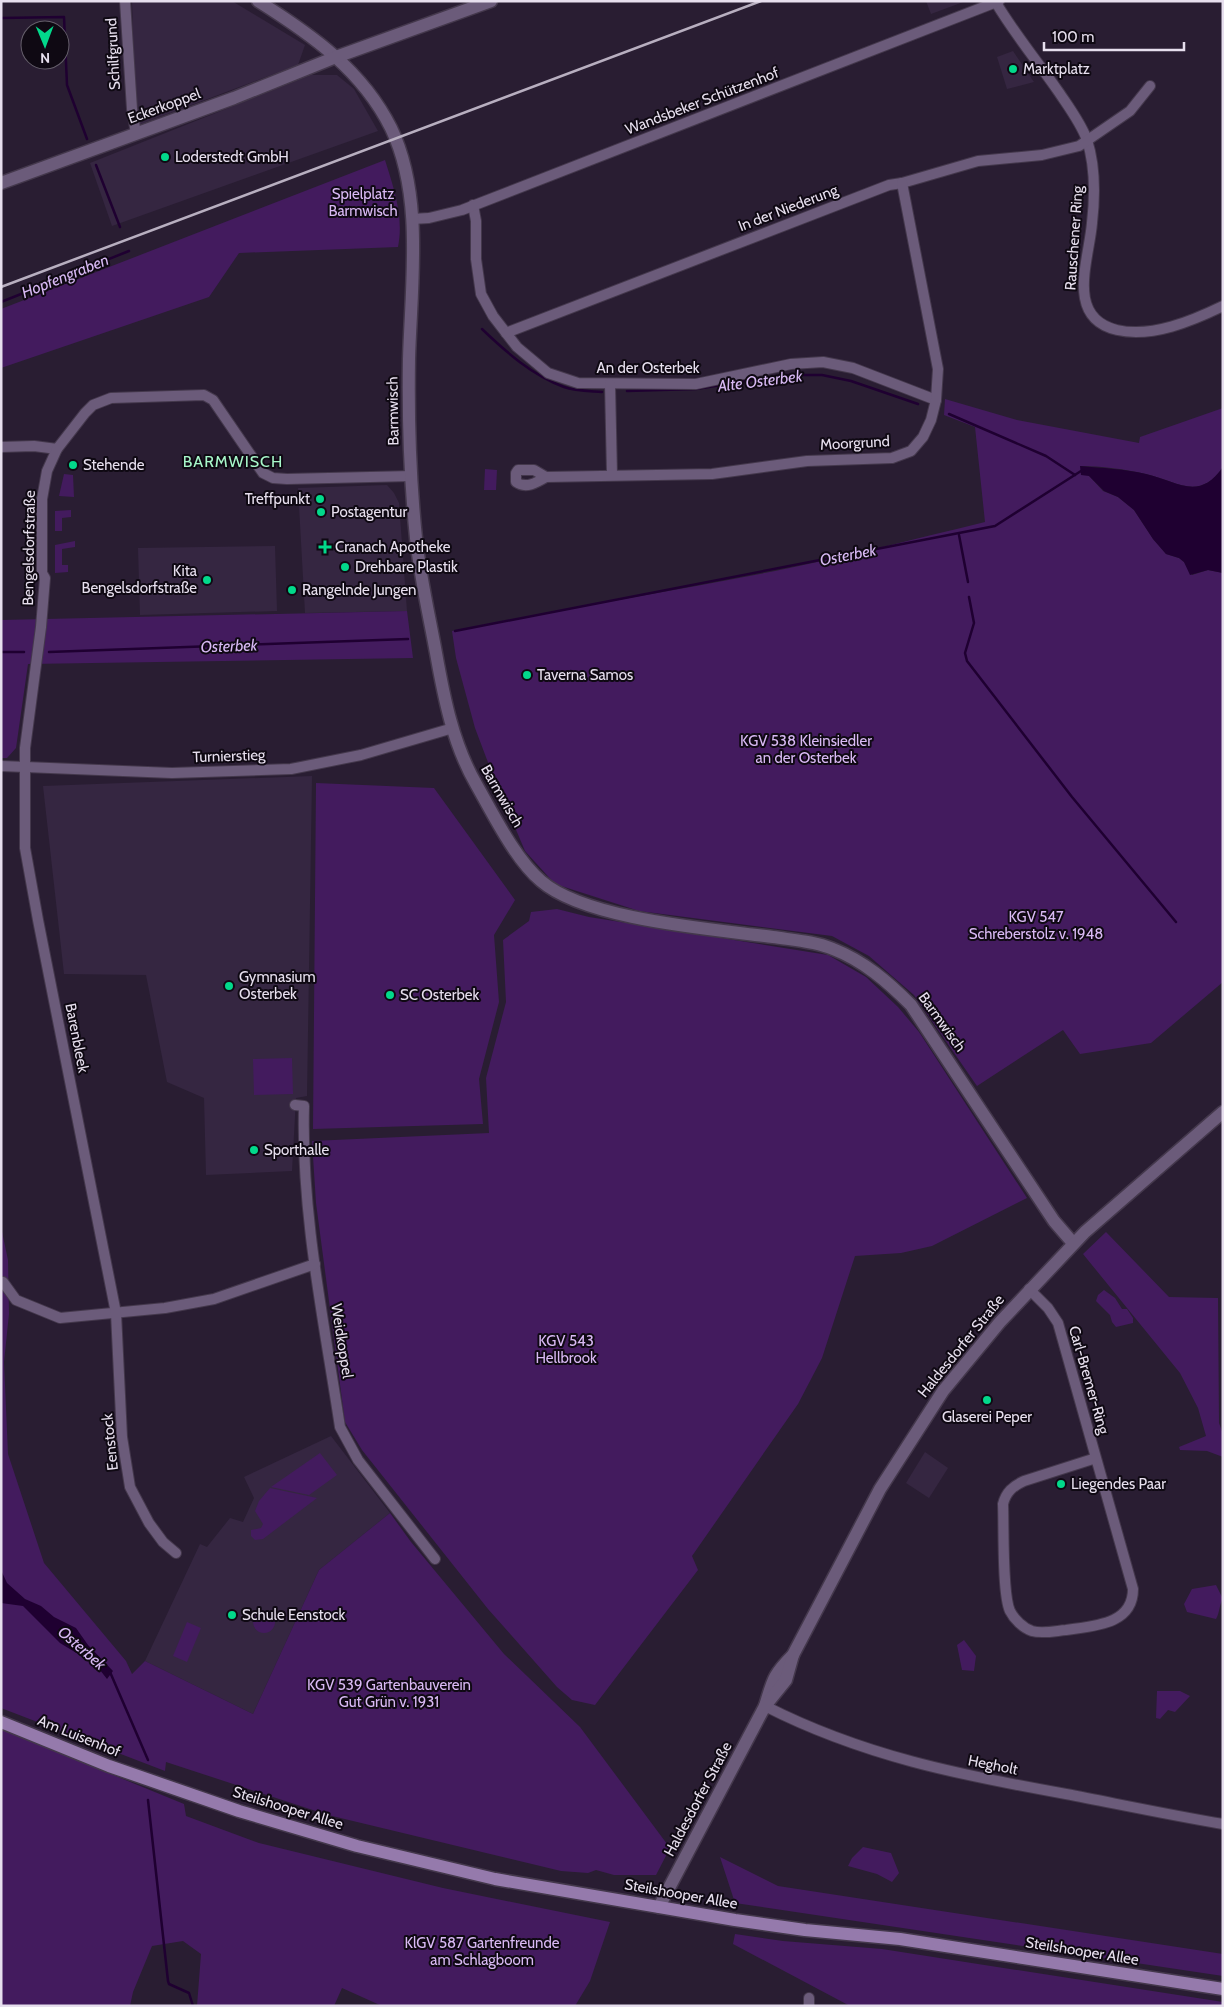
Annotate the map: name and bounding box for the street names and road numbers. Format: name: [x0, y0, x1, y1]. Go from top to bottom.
street label: Schilfgrund: [102, 18, 124, 90]
street label: Wandsbeker Schützenhof: [623, 63, 781, 139]
street label: Eckerkoppel: [125, 84, 203, 127]
street label: In der Niederung: [736, 181, 841, 235]
street label: Rauschener Ring: [1061, 184, 1087, 291]
street label: An der Osterbek: [597, 359, 700, 377]
street label: Barmwisch: [383, 376, 403, 446]
street label: Moorgrund: [820, 432, 890, 454]
street label: Bengelsdorfstraße: [19, 490, 39, 606]
street label: Turnierstieg: [192, 746, 266, 766]
street label: Barmwisch: [477, 762, 527, 830]
street label: Barmwisch: [914, 989, 970, 1055]
street label: Barenbleek: [61, 1002, 93, 1075]
street label: Haldesdorfer Straße: [914, 1291, 1008, 1401]
street label: Weidkoppel: [327, 1302, 357, 1380]
street label: Carl-Bremer-Ring: [1065, 1324, 1113, 1437]
street label: Eenstock: [98, 1412, 122, 1471]
street label: Am Luisenhof: [35, 1711, 123, 1761]
street label: Haldesdorfer Straße: [660, 1738, 736, 1859]
street label: Hegholt: [967, 1751, 1019, 1779]
street label: Steilshooper Allee: [231, 1783, 346, 1833]
street label: Steilshooper Allee: [623, 1875, 739, 1913]
street label: Steilshooper Allee: [1024, 1933, 1140, 1969]

